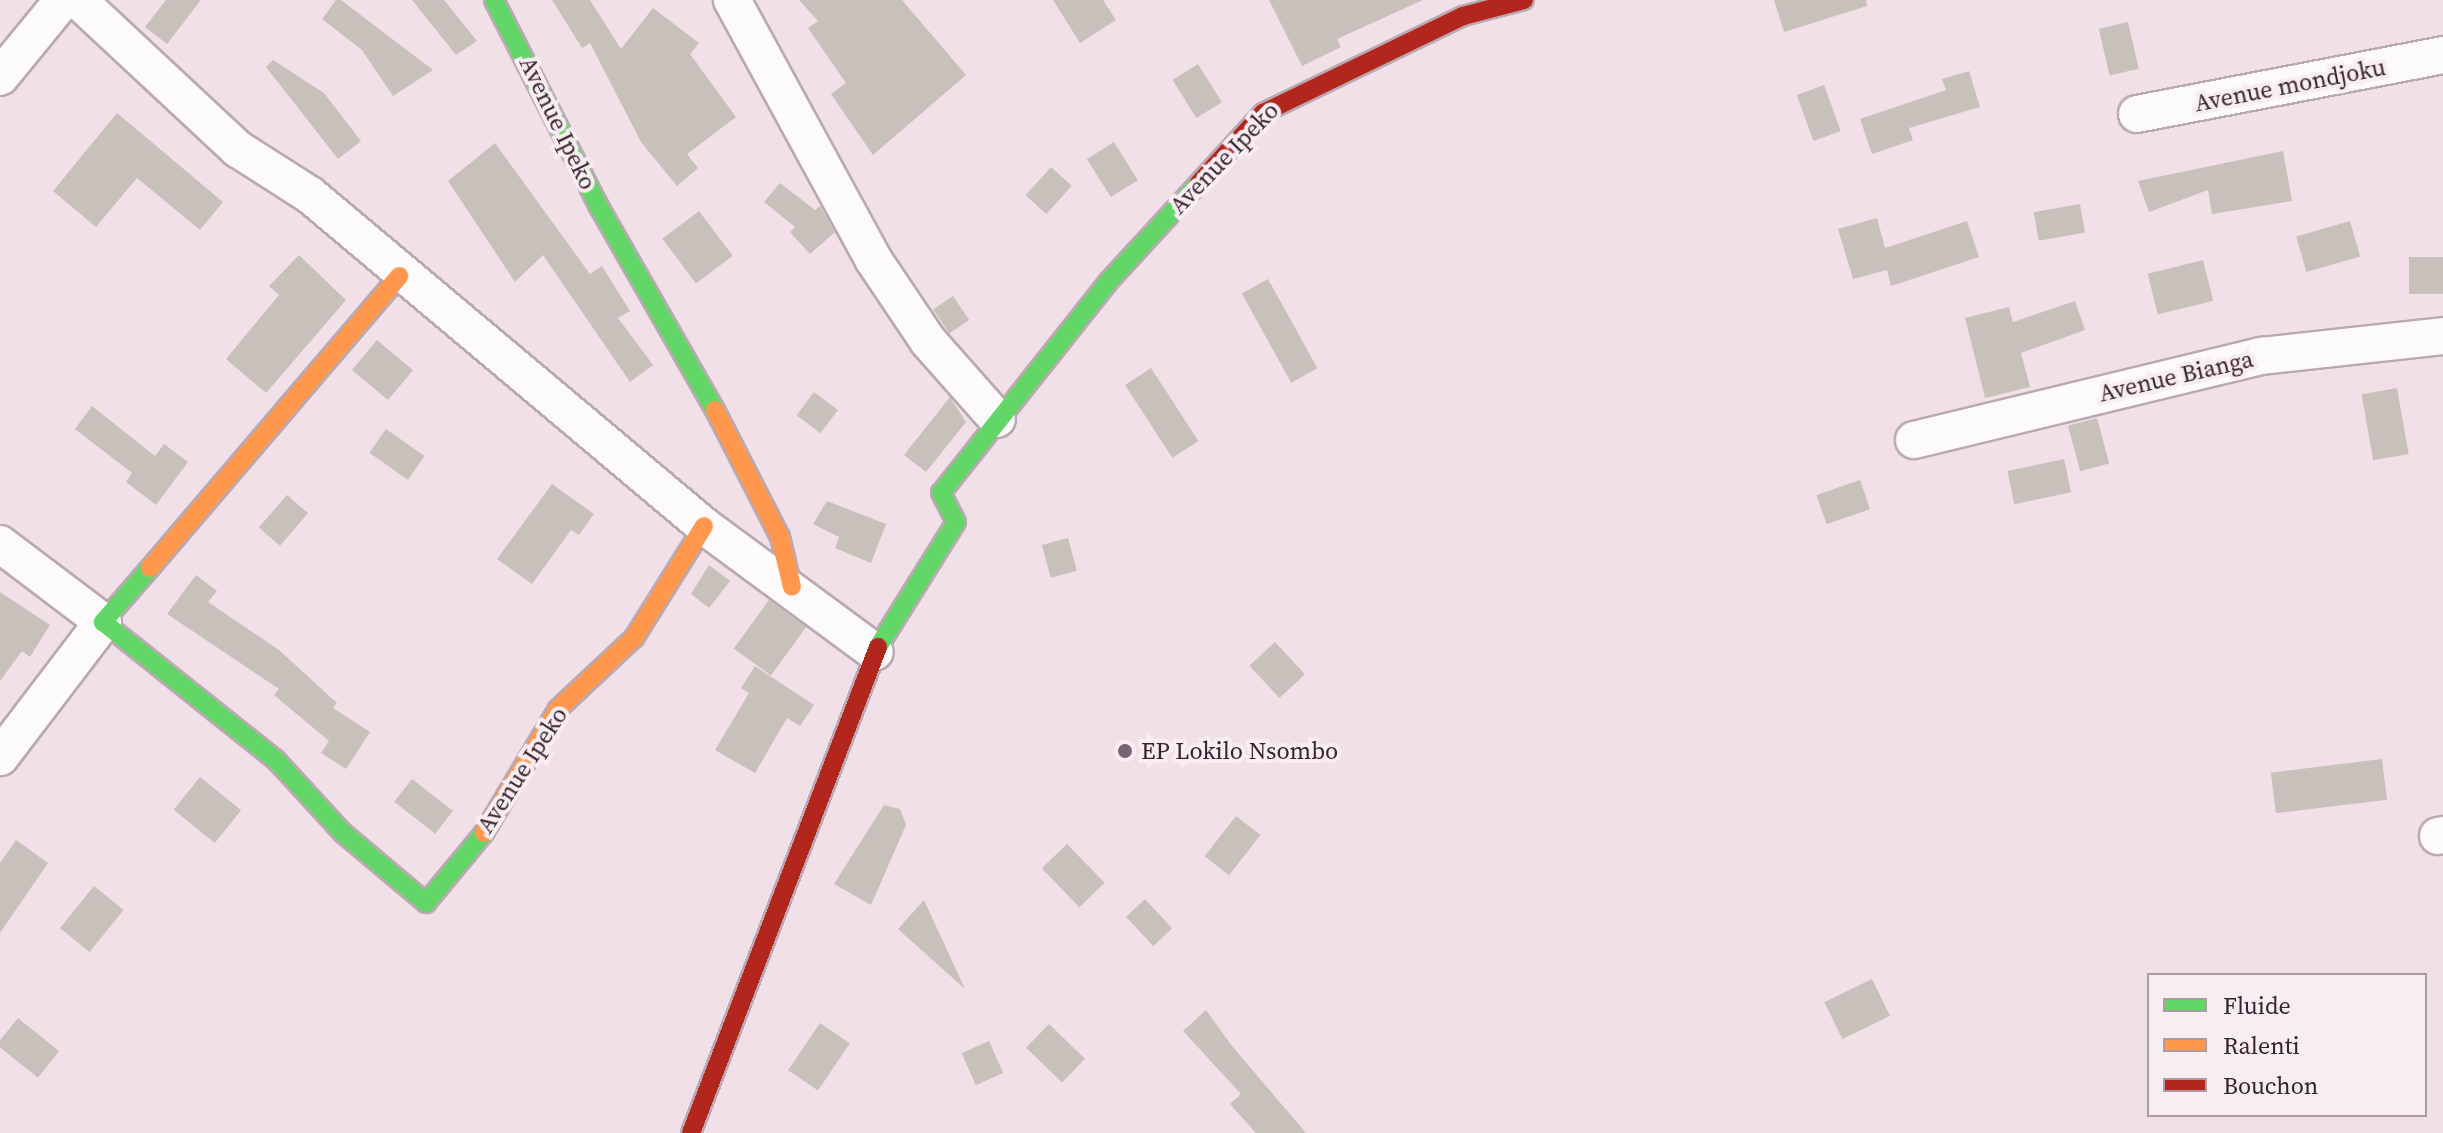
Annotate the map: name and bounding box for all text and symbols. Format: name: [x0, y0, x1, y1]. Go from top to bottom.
street label: Avenue Ipeko: [513, 52, 603, 194]
street label: Avenue mondjoku: [2192, 52, 2388, 118]
street label: Avenue Ipeko: [1163, 96, 1285, 220]
street label: Avenue Bianga: [2096, 344, 2256, 408]
street label: Avenue Ipeko: [471, 702, 573, 838]
place label: EP Lokilo Nsombo: [1141, 737, 1338, 765]
marker: EP Lokilo Nsombo: [1116, 742, 1134, 760]
legend: [2147, 973, 2427, 1117]
text: Fluide: [2223, 989, 2291, 1022]
text: Ralenti: [2223, 1029, 2300, 1062]
text: Bouchon: [2223, 1069, 2318, 1102]

